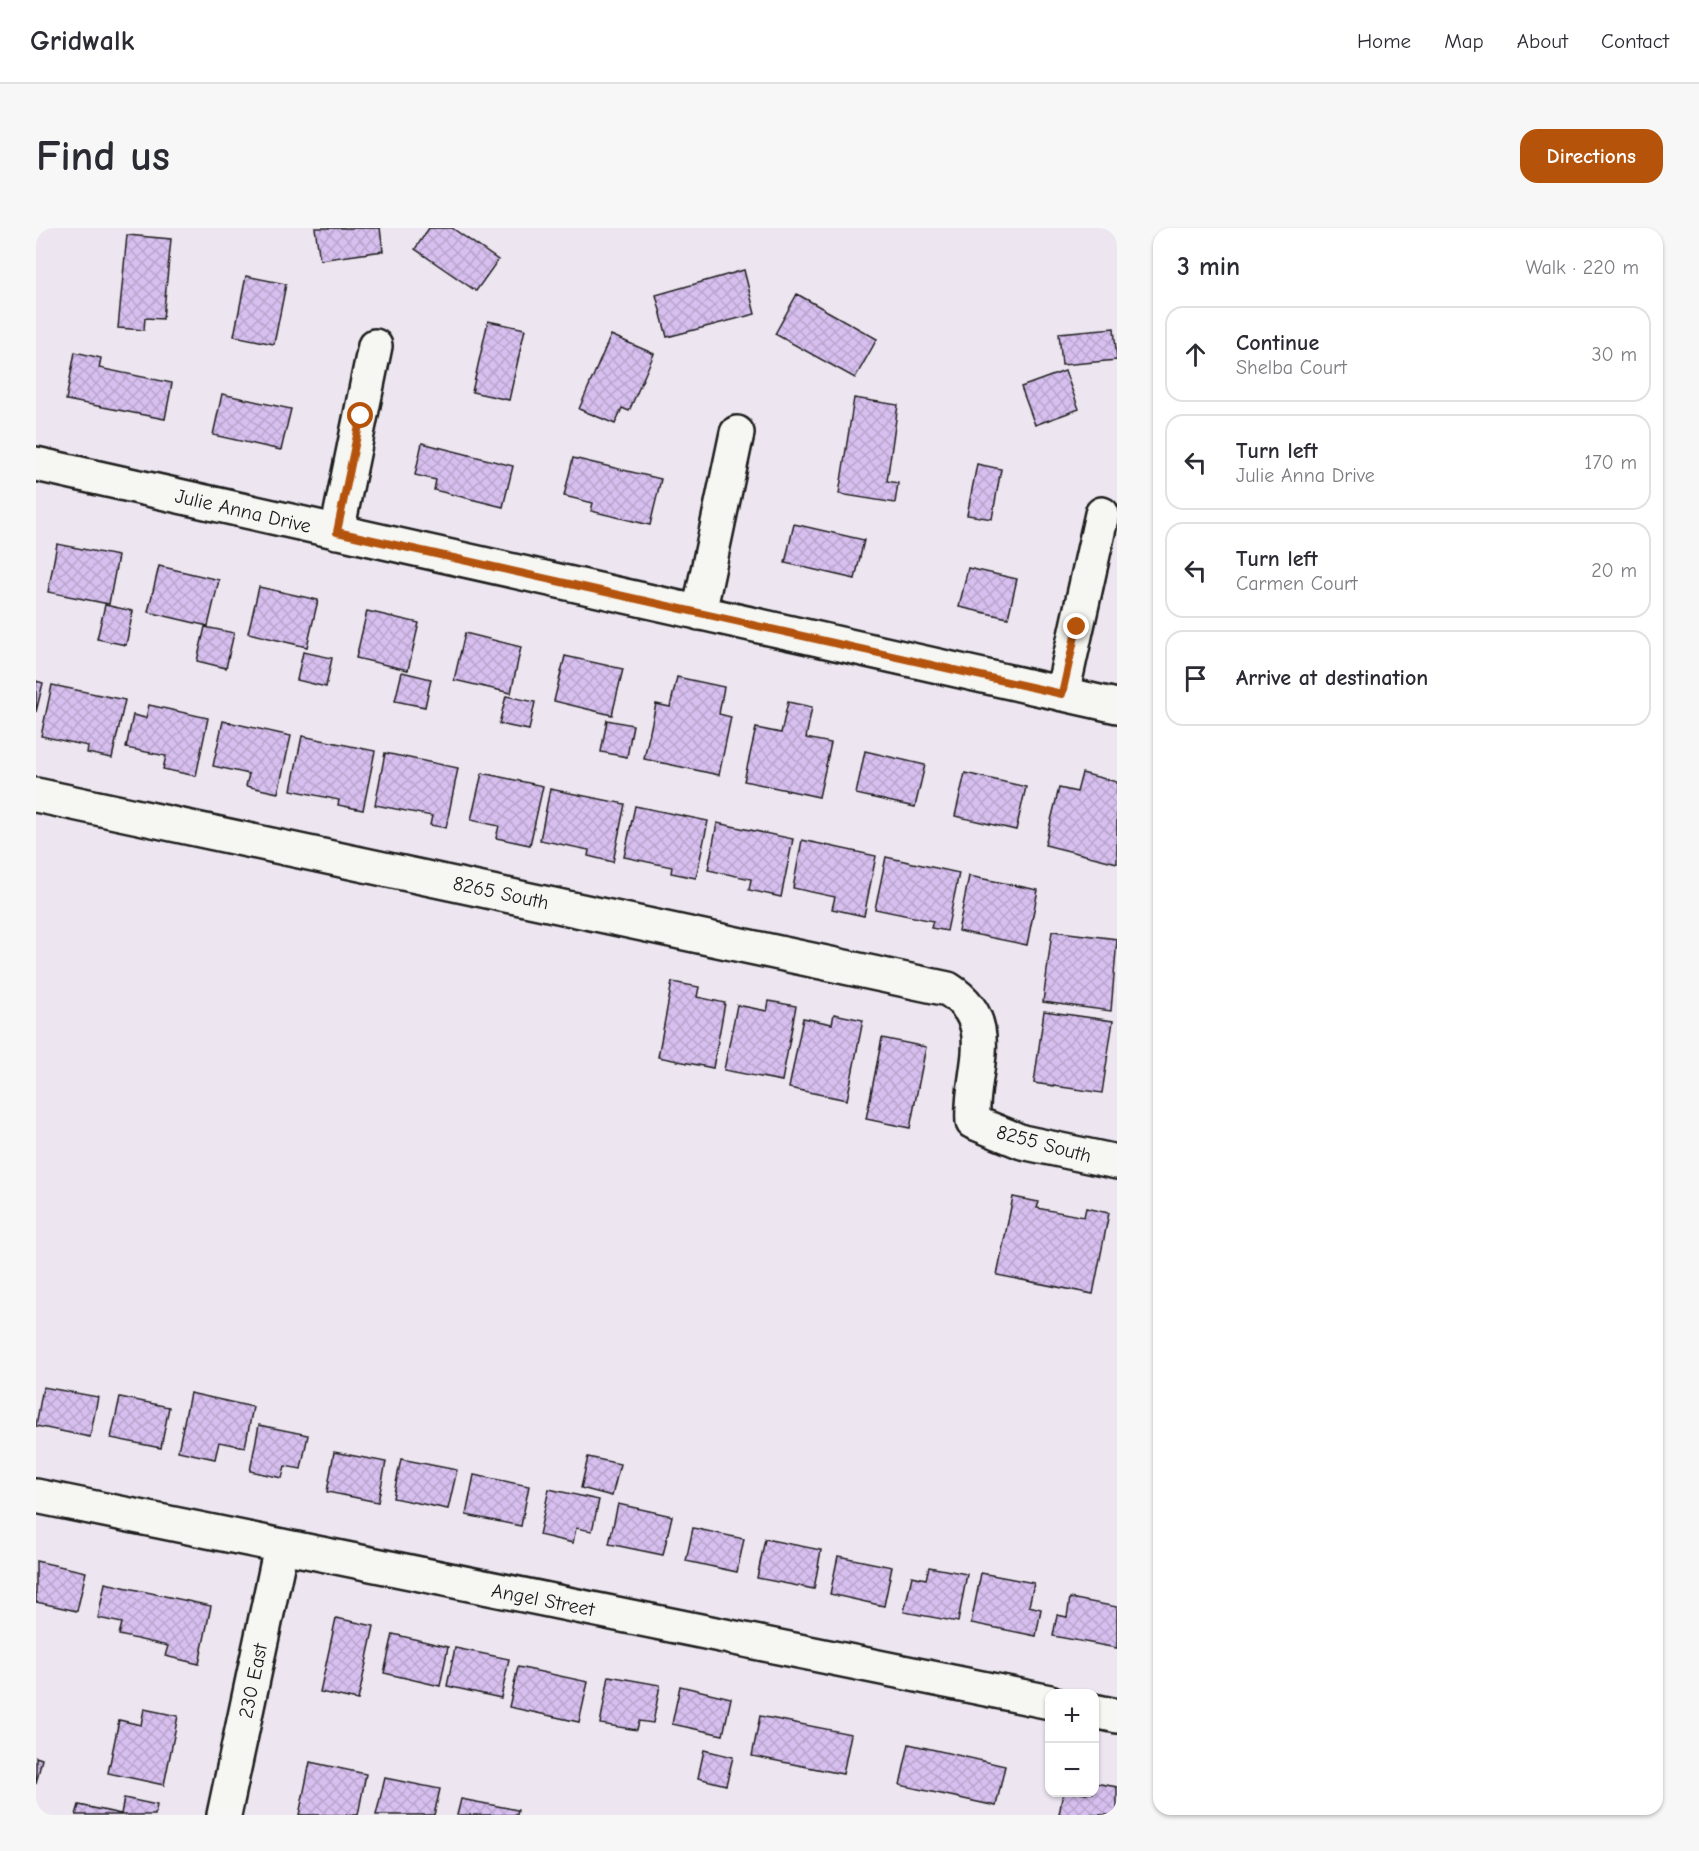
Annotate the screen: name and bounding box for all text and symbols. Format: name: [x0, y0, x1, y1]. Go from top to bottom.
text: Gridwalk: [30, 25, 134, 57]
text: Home: [1357, 29, 1411, 53]
text: Map: [1444, 29, 1484, 53]
text: About: [1517, 29, 1568, 53]
text: Contact: [1601, 29, 1669, 53]
button: Directions: [1520, 129, 1663, 183]
text: Find us: [36, 132, 170, 181]
text: 3 min: [1177, 252, 1240, 282]
text: Walk · 220 m: [1525, 256, 1639, 279]
text: Continue: [1236, 330, 1319, 356]
icon: ahead: [1179, 338, 1212, 371]
text: 30 m: [1591, 343, 1637, 366]
text: Shelba Court: [1236, 356, 1347, 379]
route start: [347, 402, 373, 428]
text: Turn left: [1236, 438, 1318, 464]
icon: left: [1179, 446, 1212, 479]
text: 170 m: [1584, 451, 1637, 474]
text: Julie Anna Drive: [1236, 464, 1375, 487]
street label: Julie Anna Drive: [173, 484, 313, 538]
text: Turn left: [1236, 546, 1318, 572]
icon: left: [1179, 554, 1212, 587]
text: 20 m: [1591, 559, 1637, 582]
text: Carmen Court: [1236, 572, 1358, 595]
route end: [1063, 613, 1089, 639]
icon: arrive: [1179, 662, 1212, 695]
text: Arrive at destination: [1236, 665, 1428, 691]
street label: 8265 South: [451, 872, 551, 914]
street label: 8255 South: [994, 1120, 1094, 1168]
street label: Angel Street: [490, 1579, 598, 1621]
street label: 230 East: [234, 1640, 272, 1720]
map controls: [1045, 1689, 1099, 1797]
button: +: [1045, 1689, 1099, 1743]
button: −: [1045, 1743, 1099, 1797]

